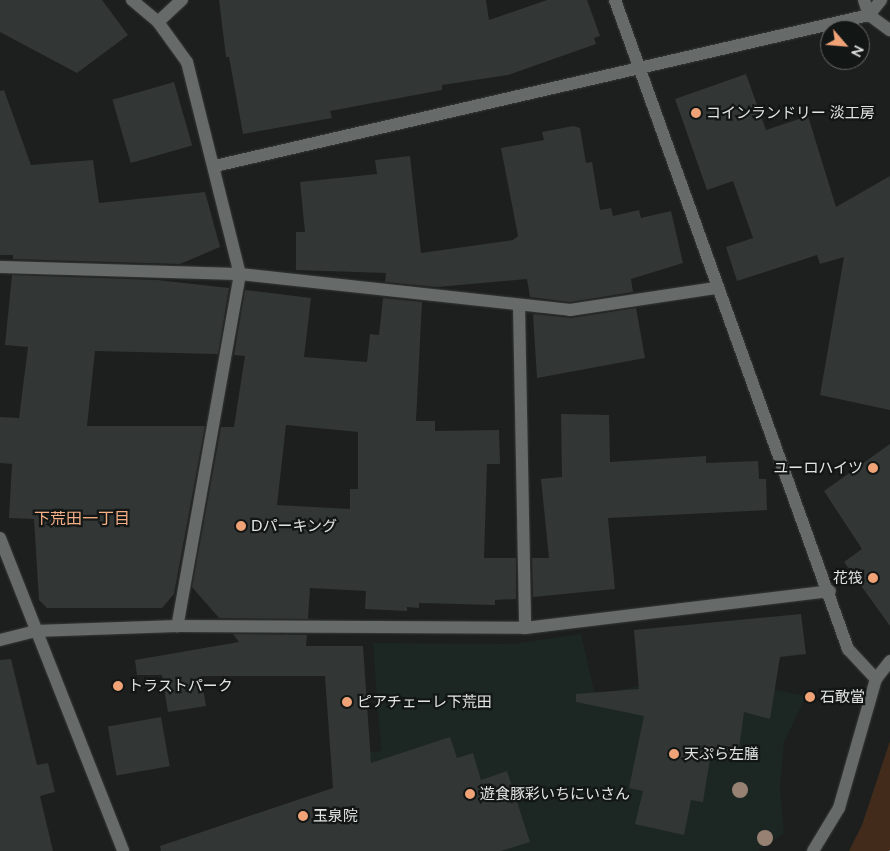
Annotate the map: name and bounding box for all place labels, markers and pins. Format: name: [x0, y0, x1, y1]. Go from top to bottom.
place label: コインランドリー 淡工房: [706, 104, 875, 122]
marker: コインランドリー 淡工房: [690, 107, 702, 119]
place label: ユーロハイツ: [773, 459, 863, 477]
marker: ユーロハイツ: [867, 462, 879, 474]
place label: Dパーキング: [251, 517, 337, 535]
marker: Dパーキング: [235, 520, 247, 532]
place label: 花筏: [833, 569, 863, 587]
marker: 花筏: [867, 572, 879, 584]
place label: トラストパーク: [128, 677, 233, 695]
marker: トラストパーク: [112, 680, 124, 692]
place label: 石敢當: [820, 688, 865, 706]
marker: 石敢當: [804, 691, 816, 703]
place label: ピアチェーレ下荒田: [357, 693, 492, 711]
marker: ピアチェーレ下荒田: [341, 696, 353, 708]
place label: 天ぷら左膳: [684, 745, 759, 763]
marker: 天ぷら左膳: [668, 748, 680, 760]
place label: 遊食豚彩いちにいさん: [480, 785, 630, 803]
marker: 遊食豚彩いちにいさん: [464, 788, 476, 800]
place label: 玉泉院: [313, 807, 358, 825]
marker: 玉泉院: [297, 810, 309, 822]

